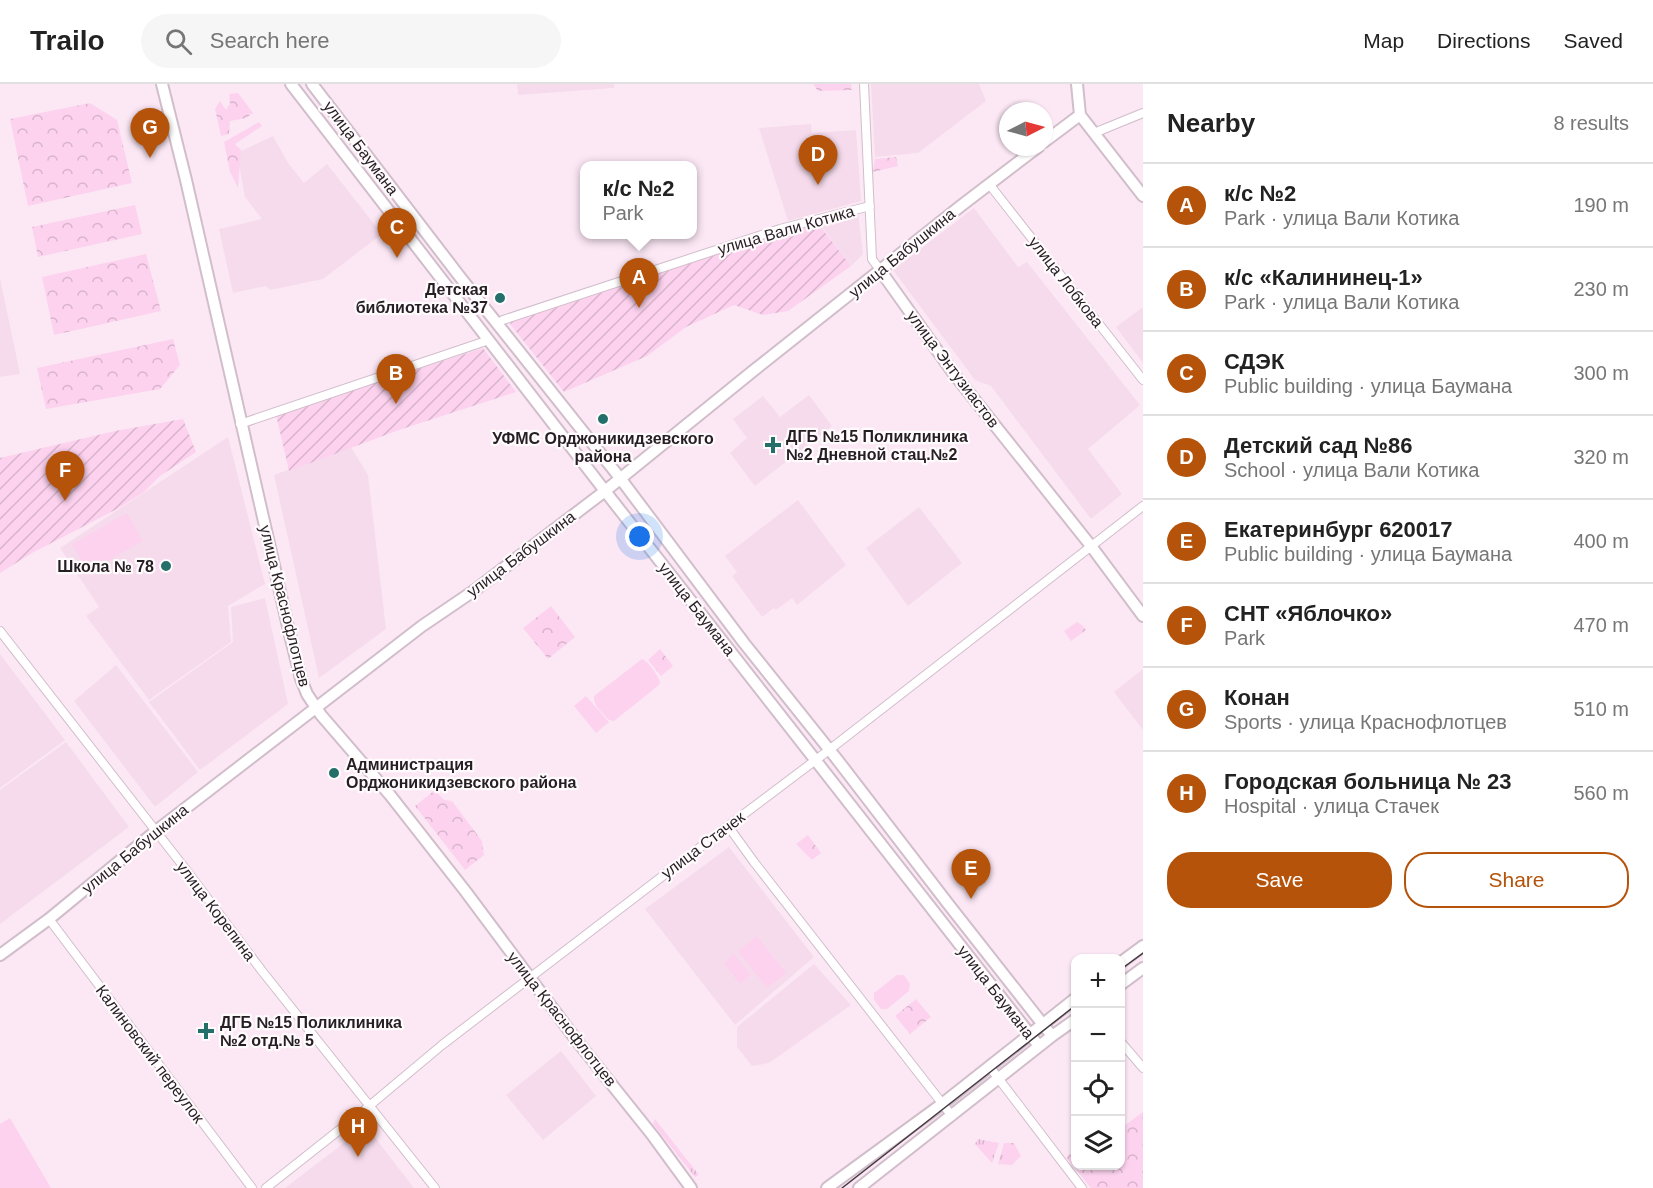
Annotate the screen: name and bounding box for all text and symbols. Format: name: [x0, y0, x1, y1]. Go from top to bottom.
search box: [141, 14, 561, 68]
text: Trailo: [30, 25, 105, 56]
icon: search: [162, 25, 195, 58]
text: Search here: [210, 28, 330, 53]
text: Map: [1363, 29, 1404, 52]
text: Directions: [1437, 29, 1530, 52]
text: Saved: [1563, 29, 1623, 52]
street label: улица Баумана: [320, 98, 402, 198]
north arrow: [999, 102, 1053, 156]
text: Nearby: [1167, 108, 1255, 138]
pin: G: [130, 109, 170, 158]
text: 8 results: [1553, 112, 1629, 134]
pin: D: [798, 135, 838, 185]
popup: [580, 161, 697, 239]
text: к/с №2: [602, 176, 675, 201]
text: к/с №2: [1224, 181, 1296, 206]
text: A: [1179, 194, 1194, 216]
text: 190 m: [1573, 194, 1629, 216]
text: Park: [602, 202, 644, 224]
street label: улица Вали Котика: [716, 202, 856, 258]
street label: улица Бабушкина: [846, 205, 958, 301]
text: Park · улица Вали Котика: [1224, 207, 1459, 229]
pin: C: [378, 208, 416, 258]
street label: улица Лобкова: [1025, 233, 1107, 331]
pin: A: [620, 258, 658, 308]
text: к/с «Калининец-1»: [1224, 265, 1423, 290]
text: B: [1179, 278, 1194, 300]
text: 230 m: [1573, 278, 1629, 300]
place label: Детская библиотека №37: [356, 281, 488, 316]
marker: Детская библиотека №37: [493, 291, 507, 305]
text: Park · улица Вали Котика: [1224, 291, 1459, 313]
street label: улица Энтузиастов: [903, 307, 1003, 431]
text: СДЭК: [1224, 349, 1284, 374]
pin: B: [376, 354, 416, 404]
text: C: [1179, 362, 1194, 384]
text: 300 m: [1573, 362, 1629, 384]
text: Public building · улица Баумана: [1224, 375, 1512, 397]
marker: УФМС Орджоникидзевского района: [596, 412, 610, 426]
place label: ДГБ №15 Поликлиника №2 Дневной стац.№2: [786, 428, 968, 463]
place label: УФМС Орджоникидзевского района: [492, 430, 714, 465]
text: Детский сад №86: [1224, 433, 1413, 458]
marker: ДГБ №15 Поликлиника №2 Дневной стац.№2: [764, 436, 782, 454]
text: D: [1179, 446, 1194, 468]
text: 320 m: [1573, 446, 1629, 468]
pin: F: [46, 452, 84, 501]
text: School · улица Вали Котика: [1224, 459, 1479, 481]
street label: улица Бабушкина: [464, 508, 579, 600]
text: Екатеринбург 620017: [1224, 517, 1453, 542]
your location: [625, 522, 654, 551]
street label: улица Краснофлотцев: [257, 523, 313, 689]
text: E: [1180, 530, 1193, 552]
text: 400 m: [1573, 530, 1629, 552]
text: Public building · улица Баумана: [1224, 543, 1512, 565]
place label: Школа № 78: [57, 558, 154, 575]
marker: Школа № 78: [159, 559, 173, 573]
street label: улица Баумана: [655, 559, 739, 659]
text: СНТ «Яблочко»: [1224, 601, 1392, 626]
text: F: [1180, 614, 1193, 636]
text: 470 m: [1573, 614, 1629, 636]
text: Park: [1224, 627, 1265, 649]
text: Конан: [1224, 685, 1290, 710]
text: G: [1179, 698, 1194, 720]
text: 510 m: [1573, 698, 1629, 720]
text: Sports · улица Краснофлотцев: [1224, 711, 1507, 733]
place label: Администрация Орджоникидзевского района: [346, 756, 577, 791]
marker: Администрация Орджоникидзевского района: [327, 766, 341, 780]
text: Городская больница № 23: [1224, 769, 1512, 794]
text: H: [1179, 782, 1194, 804]
text: 560 m: [1573, 782, 1629, 804]
text: Hospital · улица Стачек: [1224, 795, 1439, 817]
street label: улица Бабушкина: [79, 801, 191, 897]
street label: улица Стачек: [658, 808, 749, 882]
pin: E: [952, 850, 990, 899]
button: Save: [1167, 852, 1392, 908]
button: Share: [1404, 852, 1629, 908]
street label: улица Корепина: [173, 858, 259, 964]
street label: улица Баумана: [954, 942, 1038, 1042]
street label: улица Краснофлотцев: [504, 948, 620, 1090]
map controls: [1071, 954, 1125, 1170]
button: +: [1071, 954, 1125, 1008]
street label: Калиновский переулок: [93, 982, 208, 1127]
button: −: [1071, 1008, 1125, 1062]
place label: ДГБ №15 Поликлиника №2 отд.№ 5: [220, 1014, 402, 1049]
marker: ДГБ №15 Поликлиника №2 отд.№ 5: [197, 1022, 215, 1040]
button: locate: [1071, 1062, 1125, 1116]
pin: H: [338, 1108, 378, 1157]
button: layers: [1071, 1116, 1125, 1170]

